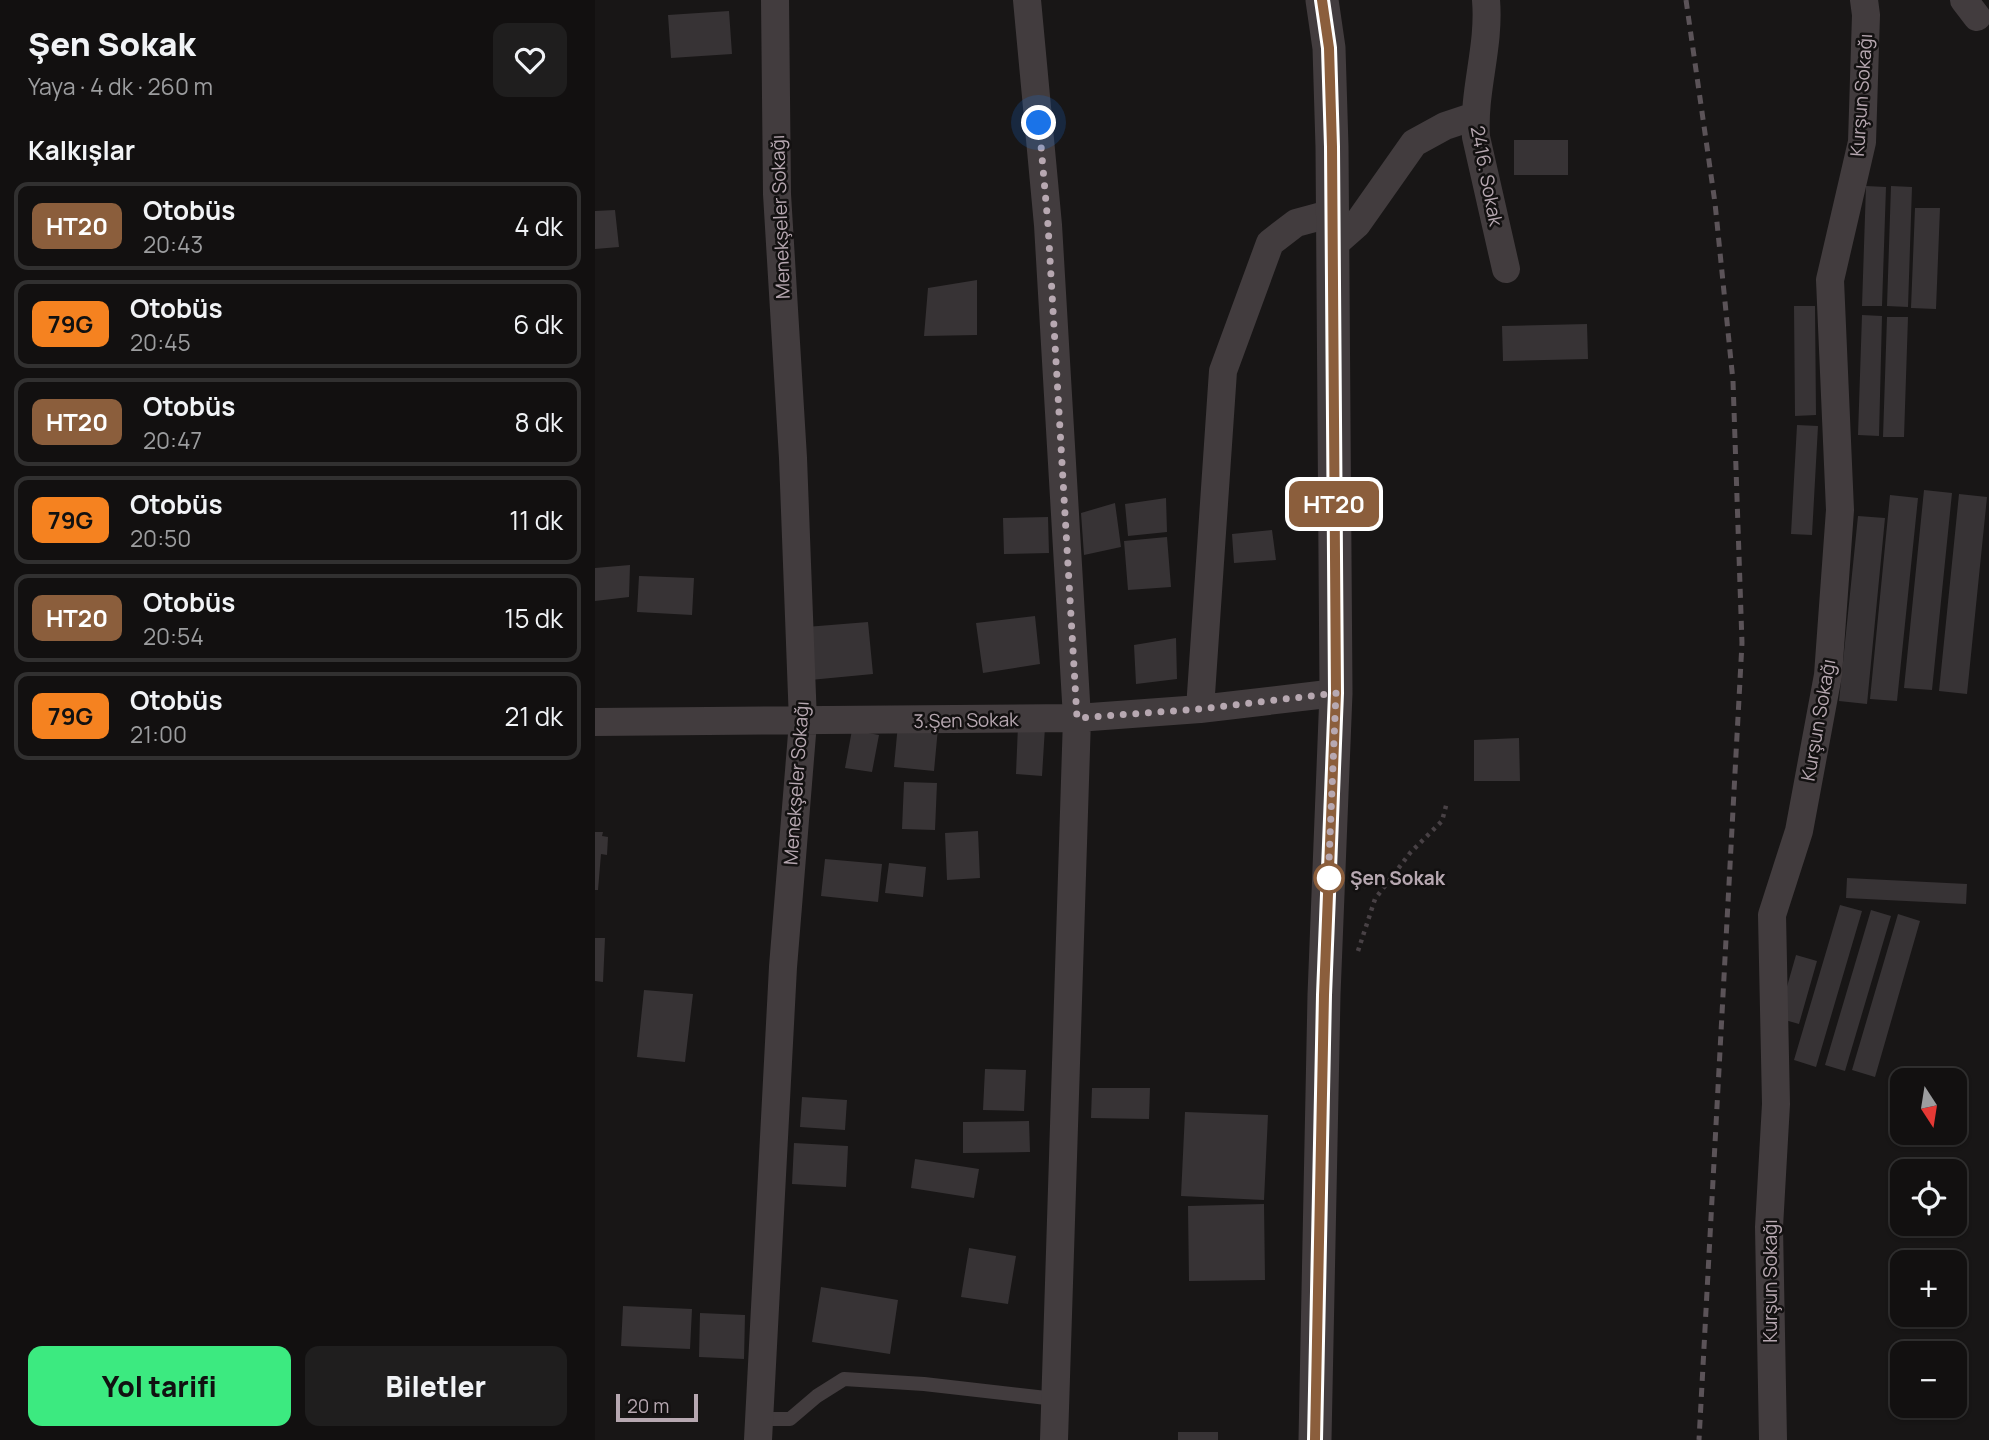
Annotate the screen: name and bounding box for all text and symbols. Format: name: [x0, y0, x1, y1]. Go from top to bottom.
text: Şen Sokak: [28, 21, 196, 66]
button: heart: [493, 23, 567, 97]
street label: Kurşun Sokağı: [1844, 33, 1878, 157]
text: Yaya · 4 dk · 260 m: [28, 70, 213, 102]
your location: [1021, 105, 1056, 140]
street label: 2416. Sokak: [1465, 124, 1510, 229]
text: Kalkışlar: [28, 132, 135, 168]
street label: Menekşeler Sokağı: [764, 134, 796, 300]
text: Otobüs: [143, 192, 235, 228]
text: 4 dk: [514, 208, 563, 244]
text: HT20: [46, 209, 108, 242]
text: 20:43: [143, 228, 203, 260]
text: Otobüs: [130, 290, 222, 326]
text: 6 dk: [513, 306, 563, 342]
text: 79G: [48, 307, 93, 340]
text: 20:45: [130, 326, 191, 358]
text: Otobüs: [143, 388, 235, 424]
text: 8 dk: [514, 404, 563, 440]
text: HT20: [46, 405, 108, 438]
text: 20:47: [143, 424, 202, 456]
line badge: HT20: [1285, 481, 1383, 527]
text: Otobüs: [130, 486, 222, 522]
text: HT20: [1303, 487, 1365, 520]
text: 11 dk: [509, 502, 563, 538]
text: 79G: [48, 503, 93, 536]
text: 20:50: [130, 522, 191, 554]
text: Otobüs: [143, 584, 235, 620]
text: 15 dk: [504, 600, 563, 636]
text: HT20: [46, 601, 108, 634]
text: 20:54: [143, 620, 204, 652]
street label: Kurşun Sokağı: [1794, 657, 1842, 783]
text: Otobüs: [130, 682, 222, 718]
text: 21 dk: [505, 698, 563, 734]
text: 79G: [48, 699, 93, 732]
street label: Menekşeler Sokağı: [777, 700, 815, 866]
street label: 3.Şen Sokak: [913, 706, 1019, 734]
text: 21:00: [130, 718, 187, 750]
marker: Şen Sokak: [1314, 863, 1344, 893]
place label: Şen Sokak: [1350, 865, 1446, 891]
north arrow: [1890, 1068, 1967, 1144]
map controls: [1890, 1068, 1967, 1418]
button: locate: [1890, 1159, 1967, 1236]
street label: Kurşun Sokağı: [1757, 1219, 1783, 1343]
button: +: [1890, 1250, 1967, 1327]
button: −: [1890, 1341, 1967, 1418]
button: Yol tarifi: [28, 1346, 291, 1426]
button: Biletler: [305, 1346, 567, 1426]
scale bar: [616, 1391, 698, 1423]
text: 20 m: [627, 1393, 669, 1419]

